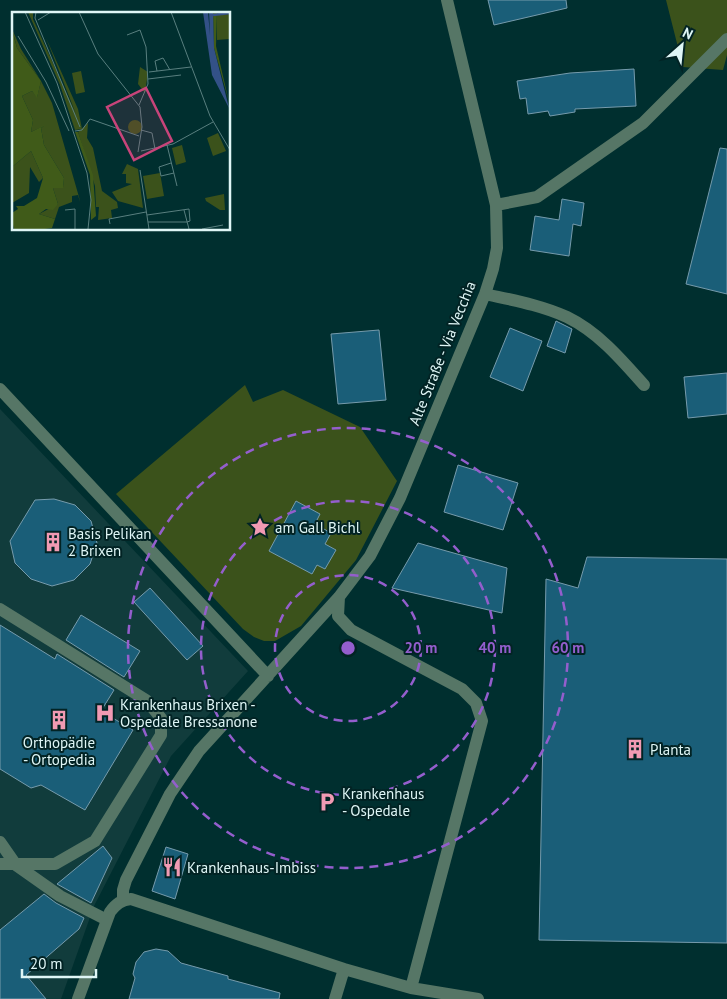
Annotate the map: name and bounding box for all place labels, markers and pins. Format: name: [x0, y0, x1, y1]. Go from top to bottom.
place icon: am Gall Bichl: [249, 516, 271, 538]
place label: am Gall Bichl: [275, 518, 361, 537]
place label: Basis Pelikan 2 Brixen: [68, 524, 152, 560]
building icon: Basis Pelikan 2 Brixen: [42, 531, 64, 553]
centre of rings: [339, 639, 357, 657]
place label: Krankenhaus Brixen - Ospedale Bressanone: [120, 695, 257, 731]
hospital icon: Krankenhaus Brixen - Ospedale Bressanone: [94, 702, 116, 724]
building icon: Orthopädie - Ortopedia: [48, 709, 70, 731]
place label: Orthopädie - Ortopedia: [23, 733, 95, 769]
building icon: Planta: [624, 738, 646, 760]
place label: Planta: [650, 740, 691, 759]
place label: Krankenhaus - Ospedale: [342, 784, 424, 820]
parking icon: Krankenhaus - Ospedale: [316, 791, 338, 813]
restaurant icon: Krankenhaus-Imbiss: [161, 856, 183, 878]
place label: Krankenhaus-Imbiss: [187, 858, 316, 877]

